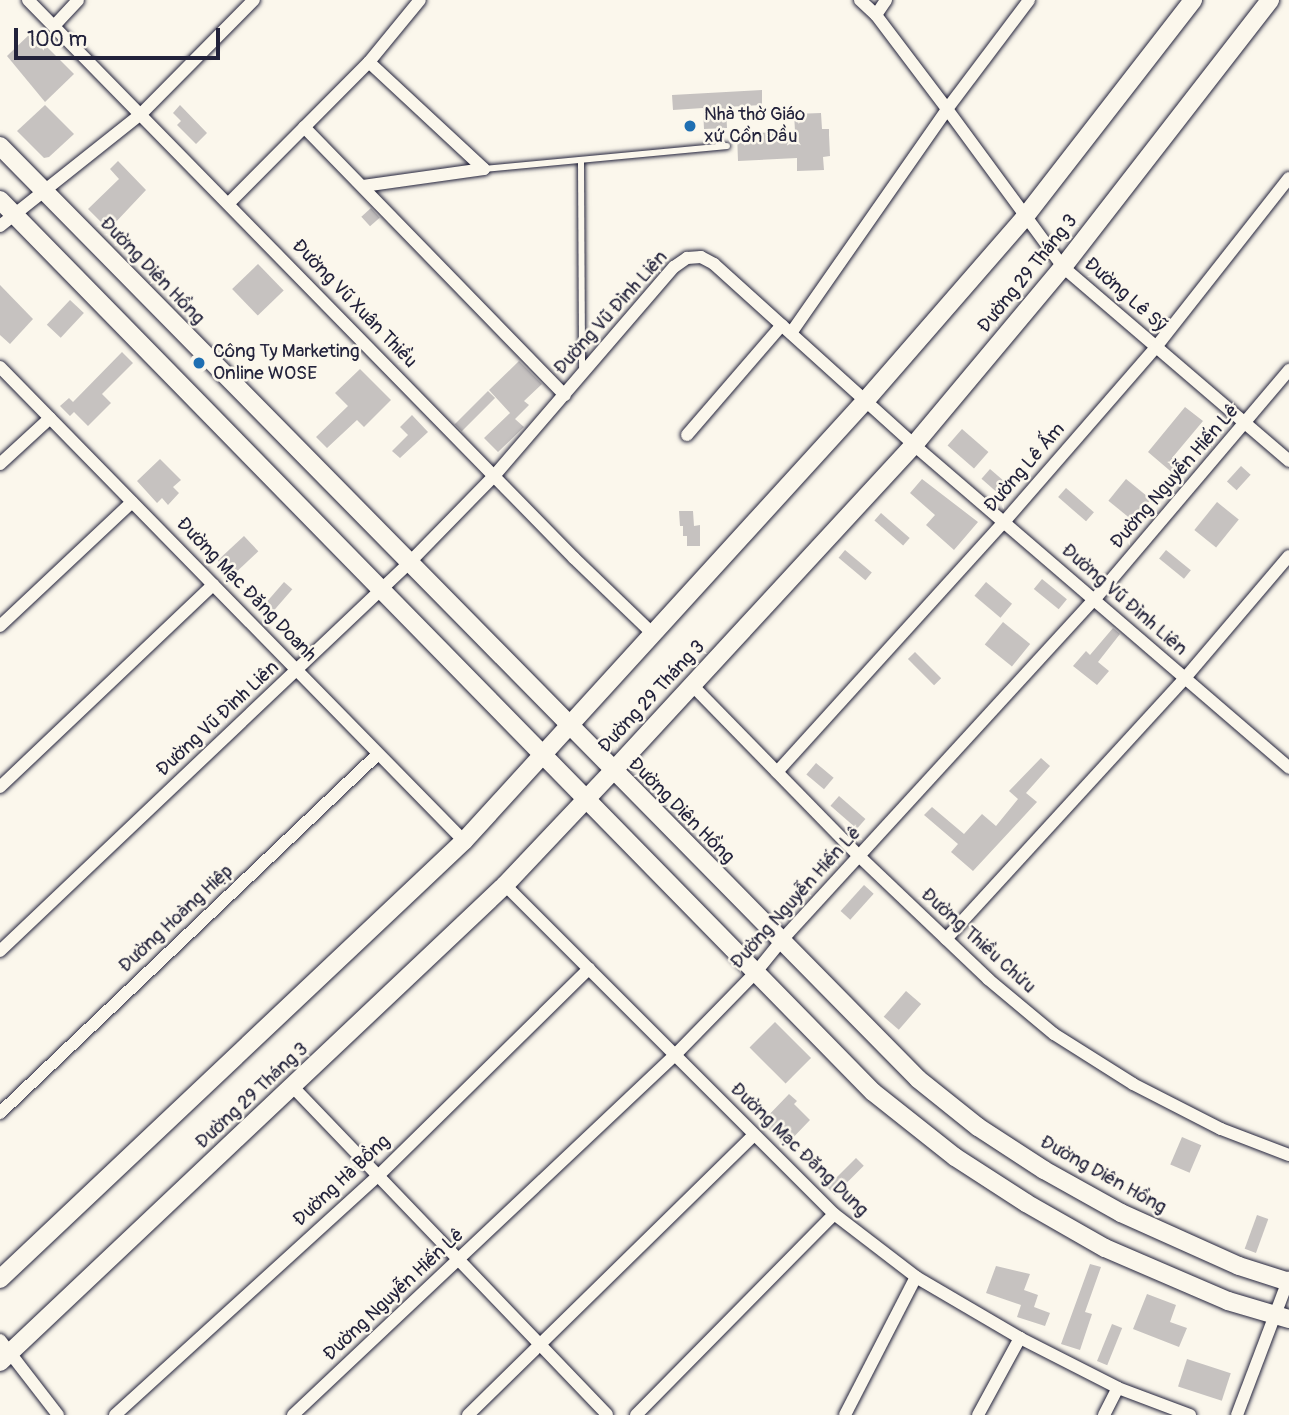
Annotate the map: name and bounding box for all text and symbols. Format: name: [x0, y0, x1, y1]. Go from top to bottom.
scale bar: [18, 14, 224, 58]
text: 100 m: [27, 26, 87, 53]
place label: Nhà thờ Giáo xứ Cồn Dầu: [704, 104, 805, 148]
marker: Nhà thờ Giáo xứ Cồn Dầu: [682, 118, 698, 134]
street label: Đường 29 Tháng 3: [973, 210, 1083, 338]
street label: Đường Diên Hồng: [95, 212, 209, 330]
street label: Đường Vũ Xuân Thiều: [287, 235, 421, 373]
street label: Đường Vũ Đình Liên: [549, 246, 673, 380]
street label: Đường Lê Sỹ: [1079, 253, 1171, 337]
place label: Công Ty Marketing Online WOSE: [213, 341, 360, 385]
marker: Công Ty Marketing Online WOSE: [191, 355, 207, 371]
street label: Đường Nguyễn Hiến Lê: [1106, 400, 1244, 554]
street label: Đường Lê Ấm: [980, 419, 1070, 517]
street label: Đường Mạc Đăng Doanh: [171, 513, 321, 667]
street label: Đường Vũ Đình Liên: [1057, 539, 1191, 661]
street label: Đường 29 Tháng 3: [594, 636, 710, 758]
street label: Đường Vũ Đình Liên: [152, 656, 284, 782]
street label: Đường Diên Hồng: [623, 753, 739, 869]
street label: Đường Nguyễn Hiến Lê: [726, 822, 866, 974]
street label: Đường Hoàng Hiệp: [114, 860, 238, 978]
street label: Đường Thiều Chửu: [916, 884, 1040, 998]
street label: Đường 29 Tháng 3: [191, 1038, 313, 1154]
street label: Đường Mạc Đăng Dung: [725, 1078, 873, 1222]
street label: Đường Hà Bồng: [289, 1130, 395, 1232]
street label: Đường Diên Hồng: [1036, 1131, 1170, 1219]
street label: Đường Nguyễn Hiến Lê: [319, 1224, 469, 1366]

